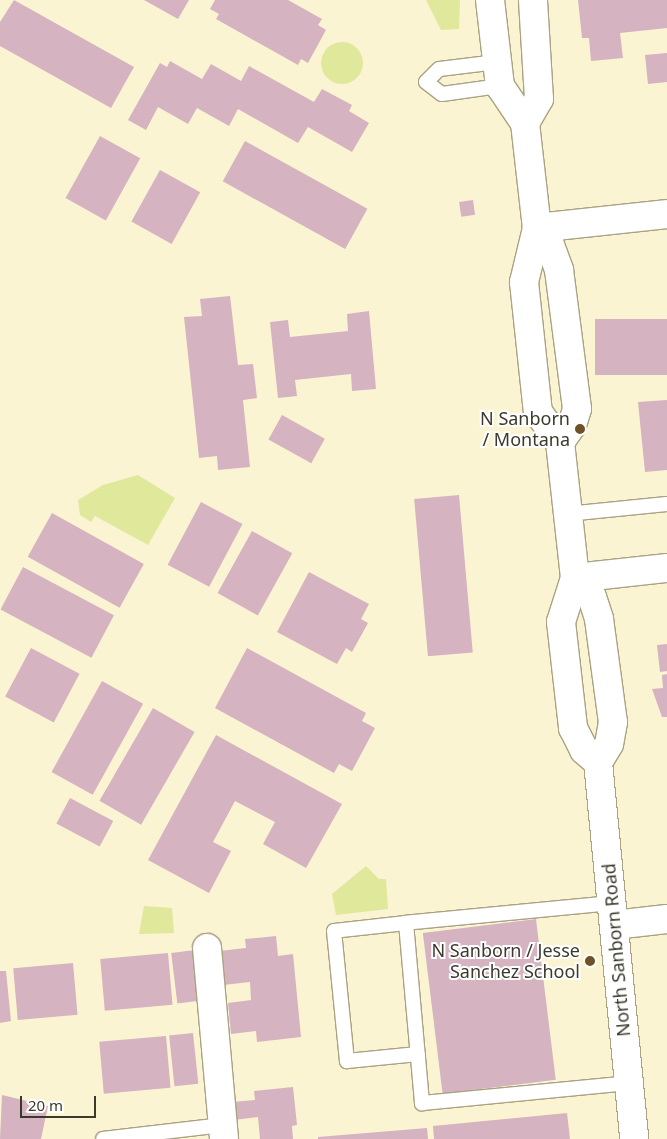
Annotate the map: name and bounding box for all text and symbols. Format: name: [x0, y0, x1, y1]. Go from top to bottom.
place label: N Sanborn / Montana: [480, 408, 570, 450]
marker: N Sanborn / Montana: [574, 423, 586, 435]
street label: North Sanborn Road: [598, 862, 634, 1038]
place label: N Sanborn / Jesse Sanchez School: [432, 940, 580, 982]
marker: N Sanborn / Jesse Sanchez School: [584, 955, 596, 967]
scale bar: [22, 1086, 99, 1118]
text: 20 m: [28, 1095, 63, 1115]

